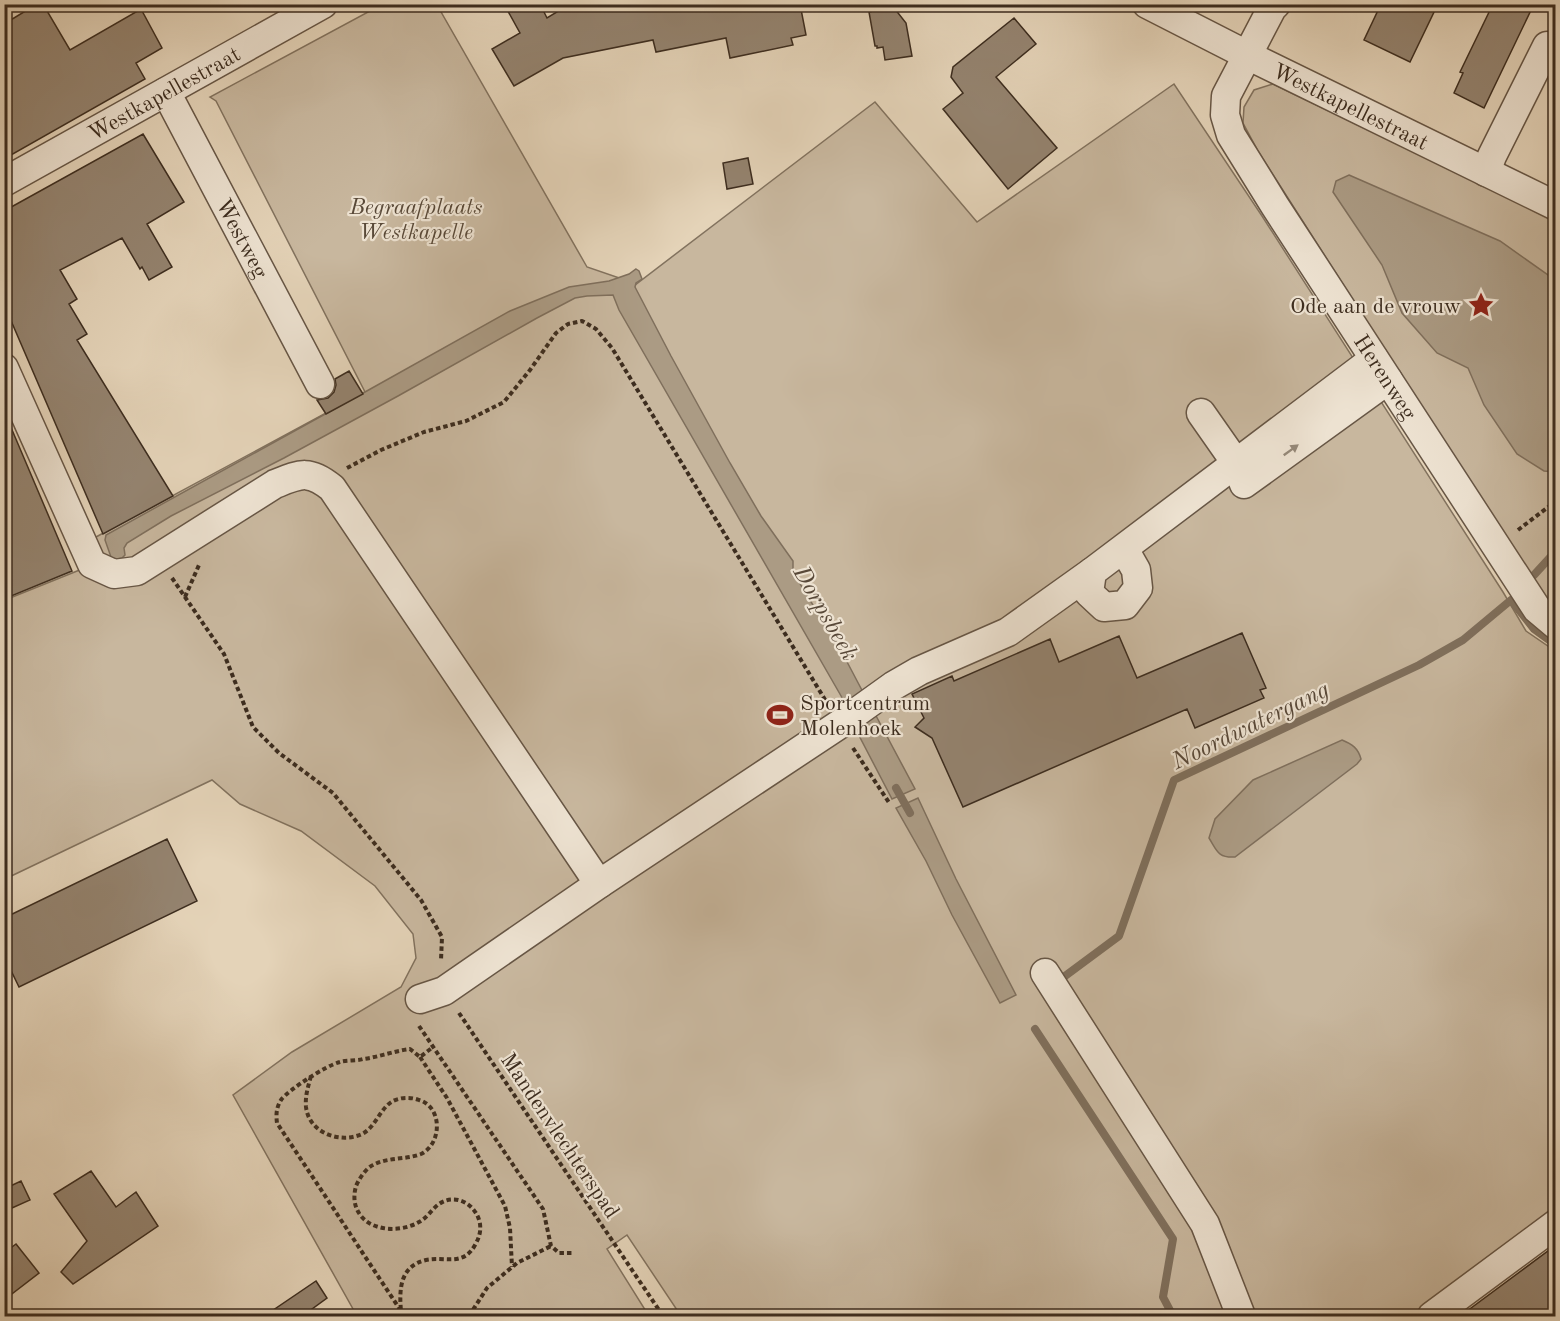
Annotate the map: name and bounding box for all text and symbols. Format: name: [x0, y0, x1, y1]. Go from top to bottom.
street label: Westkapellestraat: [85, 43, 245, 146]
street label: Westkapellestraat: [1269, 60, 1432, 155]
street label: Westweg: [211, 195, 271, 283]
park label: Begraafplaats Westkapelle: [349, 197, 482, 244]
place icon: Ode aan de vrouw: [1466, 290, 1496, 320]
place label: Ode aan de vrouw: [1290, 296, 1461, 318]
street label: Herenweg: [1349, 331, 1420, 424]
one-way arrow: [1283, 444, 1299, 456]
water label: Dorpsbeek: [787, 561, 861, 666]
water label: Noordwatergang: [1168, 678, 1334, 776]
place label: Sportcentrum Molenhoek: [800, 693, 930, 740]
sports icon: Sportcentrum Molenhoek: [765, 700, 795, 730]
street label: Mandenvlechterspad: [496, 1050, 623, 1223]

